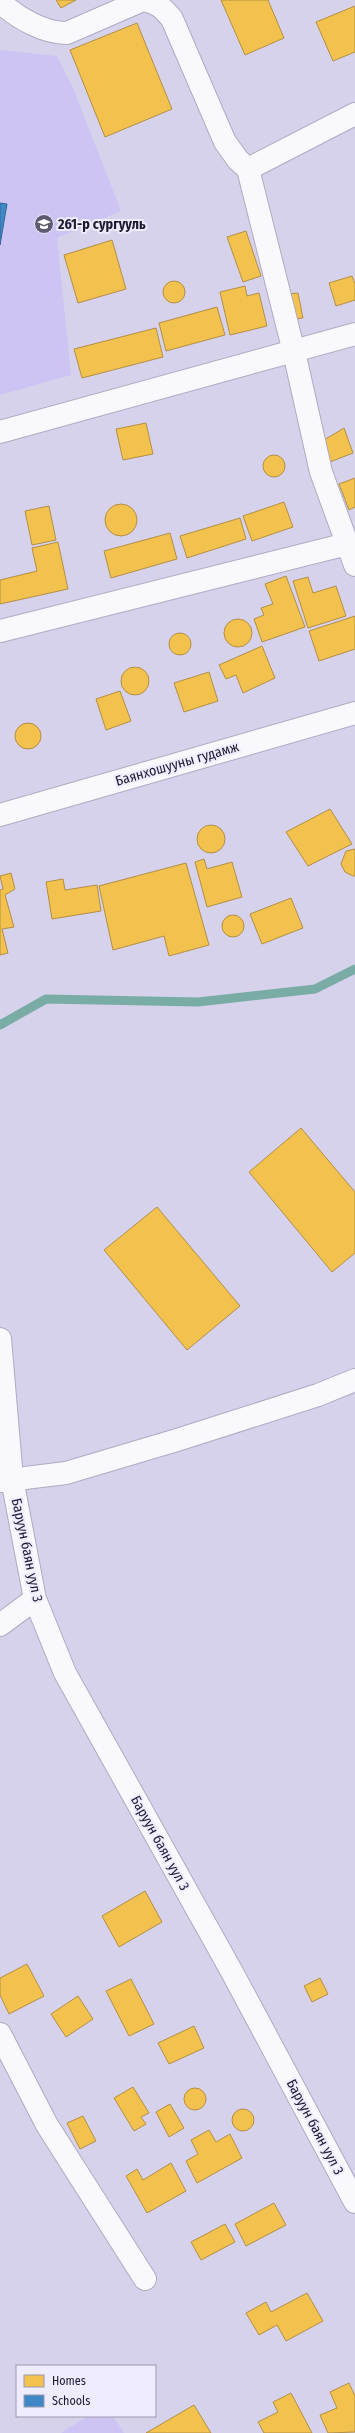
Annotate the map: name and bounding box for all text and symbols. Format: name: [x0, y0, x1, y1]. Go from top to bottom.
school or university icon: 261-р сургууль: [33, 213, 55, 235]
place label: 261-р сургууль: [57, 216, 146, 233]
street label: Баянхошууны гудамж: [113, 738, 241, 790]
street label: Баруун баян уул 3: [8, 1497, 46, 1603]
street label: Баруун баян уул 3: [127, 1793, 193, 1893]
street label: Баруун баян уул 3: [283, 2076, 347, 2178]
legend: [16, 2365, 156, 2417]
text: Homes: [52, 2374, 86, 2388]
text: Schools: [52, 2394, 90, 2408]

